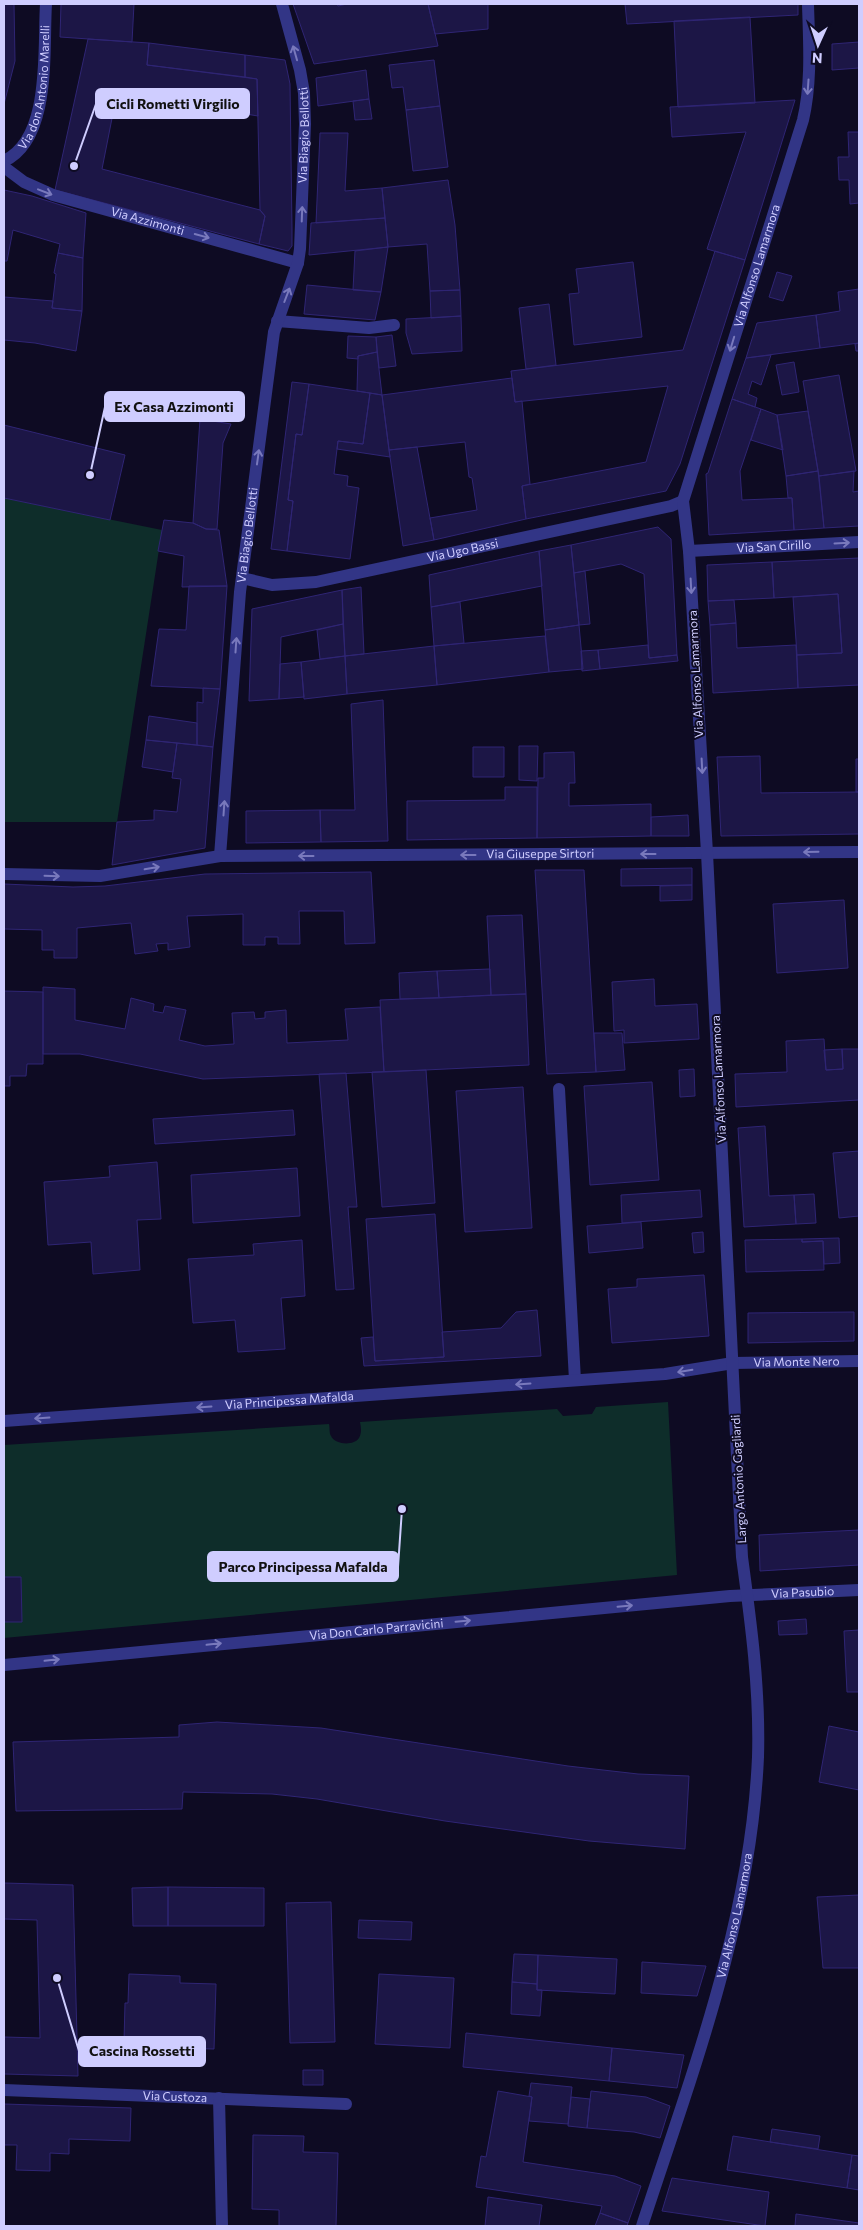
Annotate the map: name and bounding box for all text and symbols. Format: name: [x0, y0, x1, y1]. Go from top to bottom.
north arrow: [793, 20, 843, 70]
street label: Via don Antonio Marelli: [14, 25, 51, 152]
one-way arrow: [290, 45, 300, 61]
text: N: [812, 50, 823, 67]
one-way arrow: [803, 79, 812, 95]
street label: Via Biagio Bellotti: [295, 86, 311, 184]
callout: Cicli Rometti Virgilio: [96, 89, 249, 118]
text: Cicli Rometti Virgilio: [106, 95, 240, 112]
one-way arrow: [37, 188, 52, 197]
street label: Via Alfonso Lamarmora: [730, 202, 782, 329]
street label: Via Azzimonti: [110, 203, 186, 237]
one-way arrow: [297, 206, 306, 222]
one-way arrow: [193, 231, 209, 241]
one-way arrow: [282, 288, 292, 303]
one-way arrow: [727, 335, 737, 351]
callout: Ex Casa Azzimonti: [105, 392, 244, 421]
text: Ex Casa Azzimonti: [114, 398, 234, 415]
one-way arrow: [253, 449, 263, 465]
street label: Via Biagio Bellotti: [233, 486, 260, 584]
street label: Via Ugo Bassi: [426, 535, 500, 564]
street label: Via San Cirillo: [736, 537, 812, 554]
one-way arrow: [834, 538, 850, 547]
one-way arrow: [686, 578, 695, 594]
street label: Via Alfonso Lamarmora: [685, 610, 705, 738]
one-way arrow: [231, 638, 240, 654]
one-way arrow: [697, 757, 706, 773]
one-way arrow: [219, 800, 228, 816]
street label: Via Giuseppe Sirtori: [486, 846, 594, 860]
one-way arrow: [803, 847, 819, 857]
one-way arrow: [640, 849, 656, 858]
one-way arrow: [460, 850, 476, 860]
one-way arrow: [298, 851, 314, 861]
one-way arrow: [144, 862, 160, 872]
one-way arrow: [44, 871, 60, 880]
street label: Via Alfonso Lamarmora: [708, 1015, 728, 1143]
street label: Via Monte Nero: [753, 1353, 840, 1369]
one-way arrow: [678, 1366, 694, 1376]
one-way arrow: [516, 1379, 532, 1389]
street label: Via Principessa Mafalda: [224, 1388, 354, 1411]
one-way arrow: [197, 1402, 213, 1412]
one-way arrow: [34, 1414, 50, 1423]
street label: Largo Antonio Gagliardi: [728, 1414, 748, 1544]
callout: Parco Principessa Mafalda: [208, 1552, 398, 1581]
text: Parco Principessa Mafalda: [218, 1558, 388, 1575]
street label: Via Pasubio: [771, 1583, 835, 1600]
one-way arrow: [616, 1601, 632, 1611]
street label: Via Don Carlo Parravicini: [309, 1615, 444, 1642]
one-way arrow: [455, 1616, 471, 1626]
one-way arrow: [206, 1640, 222, 1649]
one-way arrow: [44, 1655, 60, 1665]
street label: Via Alfonso Lamarmora: [713, 1852, 754, 1980]
callout: Cascina Rossetti: [79, 2037, 205, 2066]
text: Cascina Rossetti: [89, 2042, 195, 2059]
street label: Via Custoza: [142, 2088, 207, 2104]

